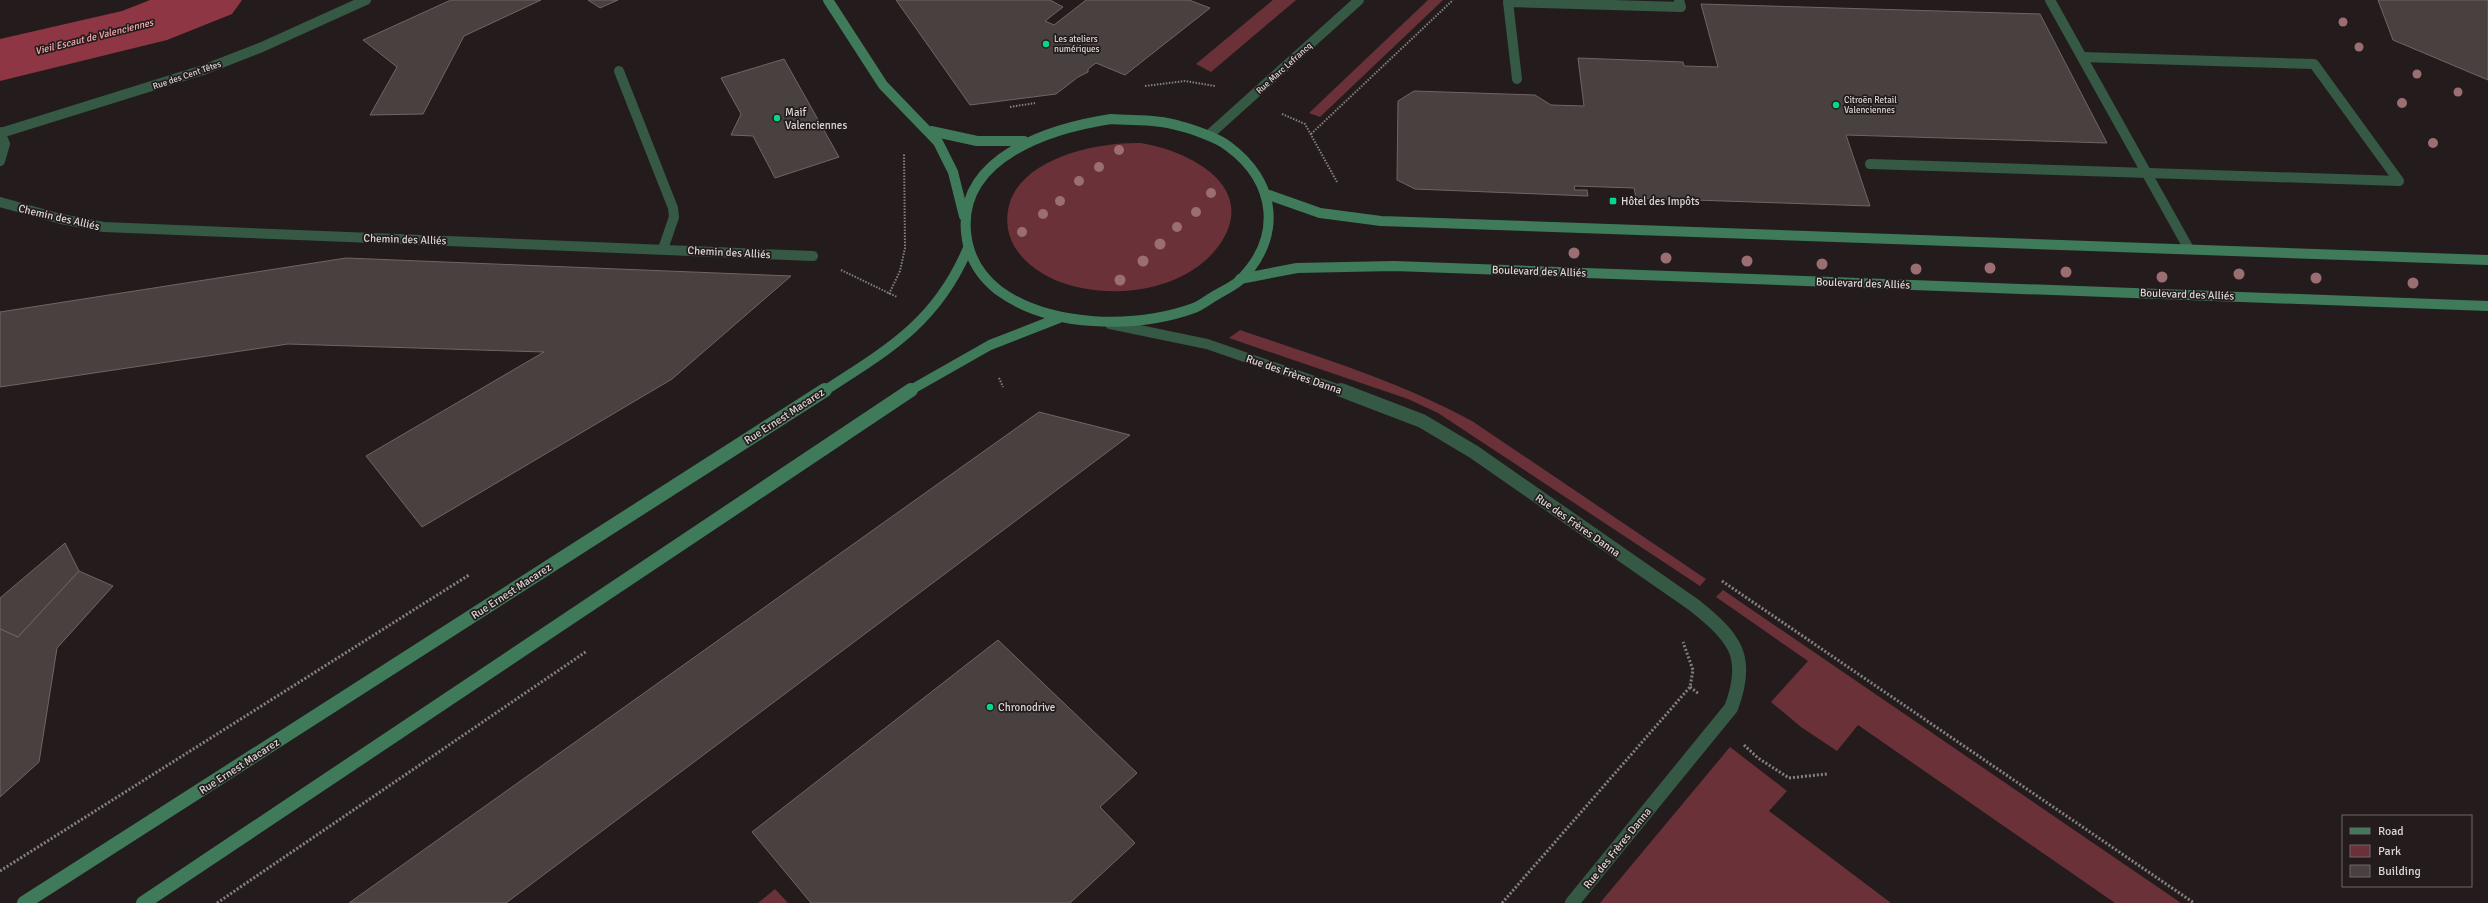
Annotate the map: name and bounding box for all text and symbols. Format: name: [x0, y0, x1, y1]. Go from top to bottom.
water label: Vieil Escaut de Valenciennes: [34, 16, 156, 57]
place label: Les ateliers numériques: [1054, 34, 1100, 55]
marker: Les ateliers numériques: [1041, 39, 1051, 49]
street label: Rue Marc Lefrancq: [1254, 40, 1315, 96]
street label: Rue des Cent Têtes: [152, 59, 223, 92]
place label: Citroën Retail Valenciennes: [1844, 95, 1897, 116]
marker: Citroën Retail Valenciennes: [1831, 100, 1841, 110]
place label: Maif Valenciennes: [785, 106, 847, 132]
marker: Maif Valenciennes: [772, 113, 782, 123]
place label: Hôtel des Impôts: [1621, 195, 1700, 208]
marker: Hôtel des Impôts: [1608, 196, 1618, 206]
street label: Chemin des Alliés: [17, 202, 101, 233]
street label: Chemin des Alliés: [363, 232, 447, 247]
street label: Chemin des Alliés: [687, 244, 771, 261]
street label: Boulevard des Alliés: [1492, 263, 1587, 280]
street label: Boulevard des Alliés: [1816, 275, 1911, 292]
street label: Boulevard des Alliés: [2140, 286, 2235, 303]
street label: Rue des Frères Danna: [1244, 352, 1344, 397]
street label: Rue Ernest Macarez: [742, 386, 827, 447]
street label: Rue des Frères Danna: [1533, 491, 1623, 560]
street label: Rue Ernest Macarez: [469, 561, 554, 622]
place label: Chronodrive: [998, 701, 1055, 714]
marker: Chronodrive: [985, 702, 995, 712]
street label: Rue Ernest Macarez: [197, 736, 282, 797]
street label: Rue des Frères Danna: [1581, 805, 1654, 891]
legend: [2342, 815, 2472, 887]
text: Road: [2378, 824, 2404, 839]
text: Park: [2378, 844, 2401, 859]
text: Building: [2378, 864, 2421, 879]

